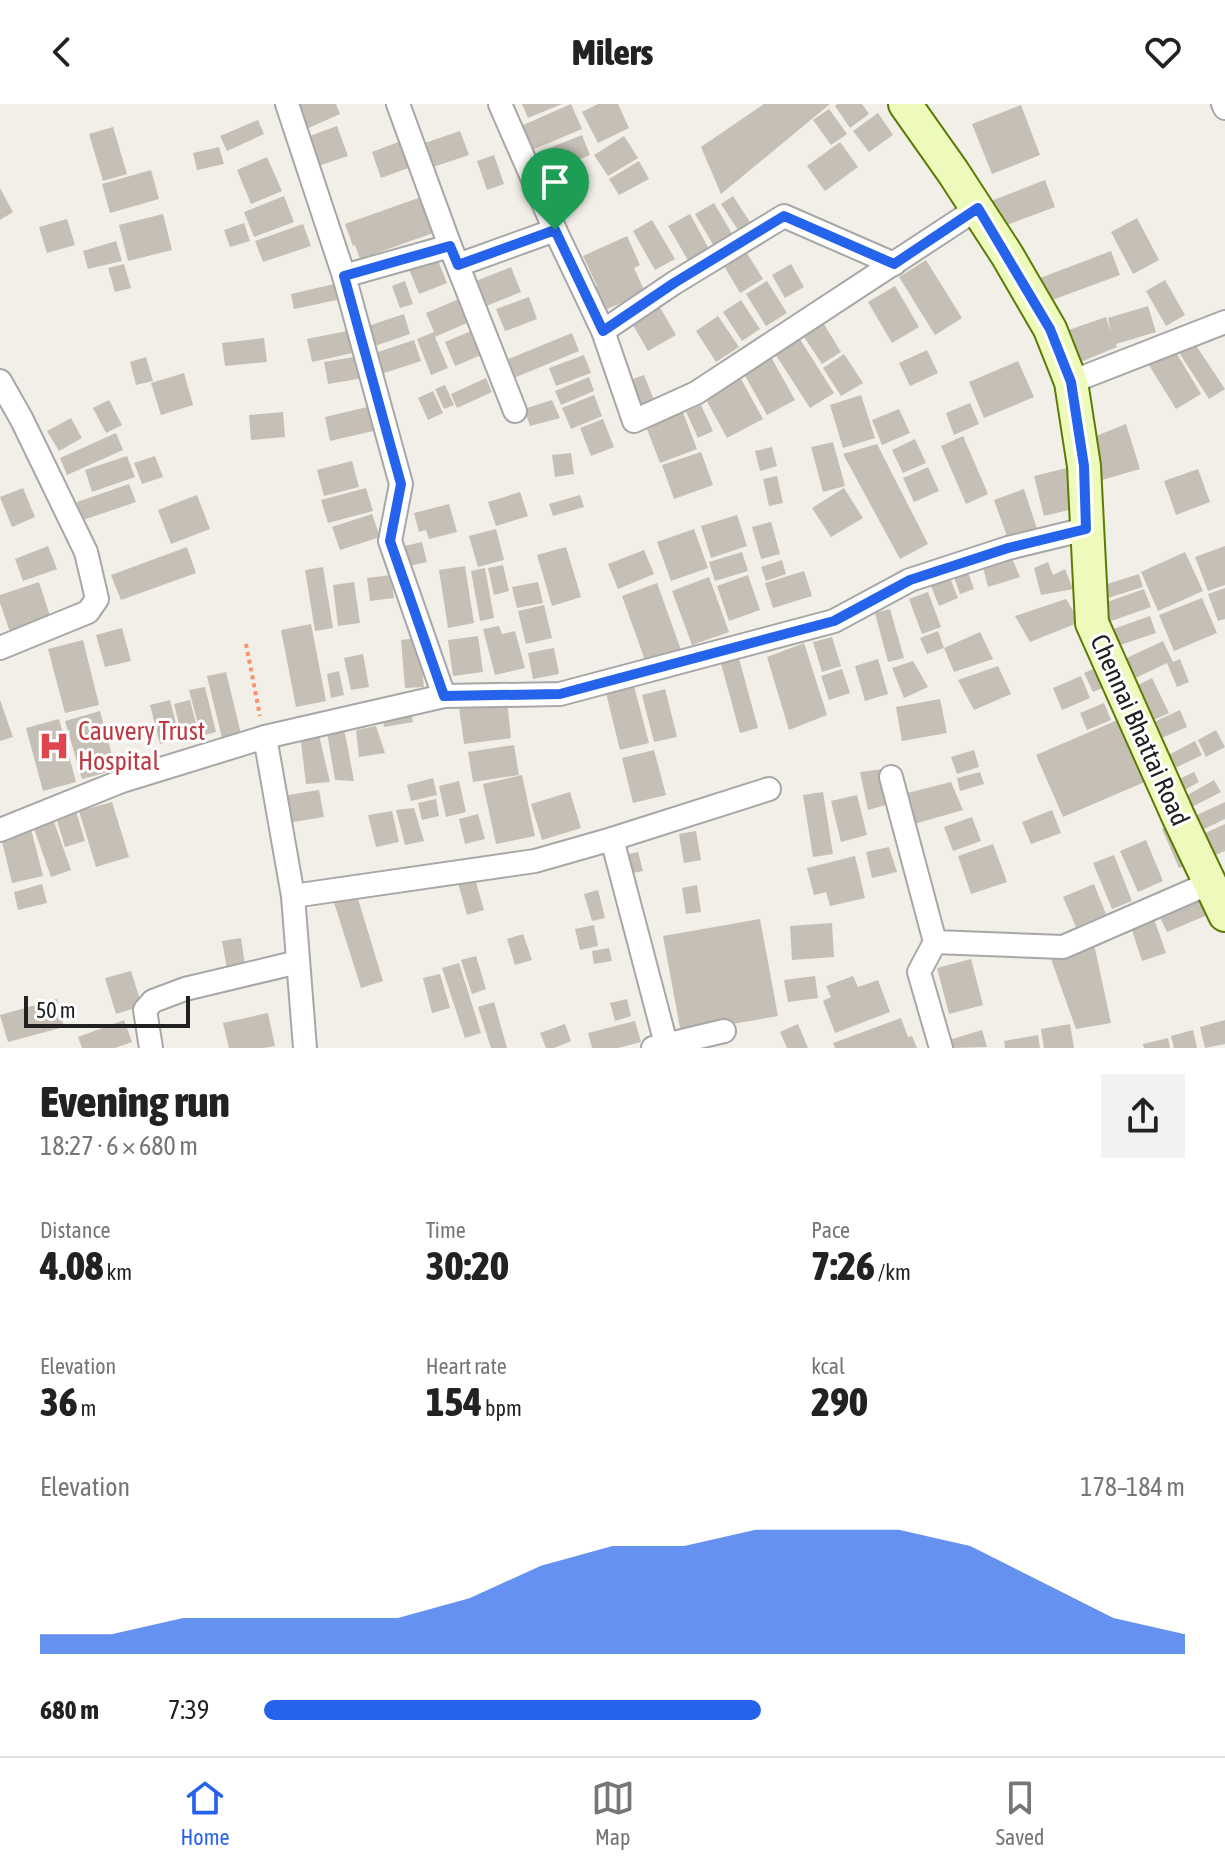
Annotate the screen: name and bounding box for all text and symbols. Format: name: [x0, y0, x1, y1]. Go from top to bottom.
icon: back: [40, 30, 84, 74]
icon: heart: [1141, 30, 1185, 74]
text: Milers: [572, 31, 653, 73]
pin: [521, 148, 589, 230]
icon: arrive: [533, 160, 577, 204]
street label: Chennai Bhattai Road: [1084, 630, 1196, 830]
place label: Cauvery Trust Hospital: [78, 716, 205, 776]
hospital icon: Cauvery Trust Hospital: [37, 729, 71, 763]
scale bar: [24, 992, 190, 1028]
text: 50 m: [36, 997, 76, 1023]
button: share: [1101, 1074, 1185, 1158]
text: Evening run: [40, 1076, 230, 1126]
text: 18:27 · 6 × 680 m: [40, 1131, 198, 1161]
text: Distance: [40, 1217, 111, 1243]
text: Time: [426, 1217, 466, 1243]
text: Pace: [811, 1217, 850, 1243]
text: 4.08: [40, 1243, 104, 1288]
text: 30:20: [426, 1243, 509, 1288]
text: 7:26: [811, 1243, 875, 1288]
text: km: [104, 1259, 132, 1285]
text: /km: [875, 1259, 911, 1285]
text: Elevation: [40, 1353, 116, 1379]
text: Heart rate: [426, 1353, 507, 1379]
text: kcal: [811, 1353, 845, 1379]
text: 36: [40, 1379, 78, 1424]
text: 154: [426, 1379, 482, 1424]
text: 290: [811, 1379, 868, 1424]
text: m: [78, 1395, 96, 1421]
text: bpm: [482, 1395, 522, 1421]
text: Elevation: [40, 1472, 130, 1502]
text: 178–184 m: [1080, 1472, 1185, 1502]
text: 680 m: [40, 1695, 99, 1725]
text: 7:39: [168, 1695, 209, 1725]
tab: Home: [181, 1776, 230, 1850]
tab: Map: [591, 1776, 635, 1850]
tab: Saved: [996, 1776, 1044, 1850]

